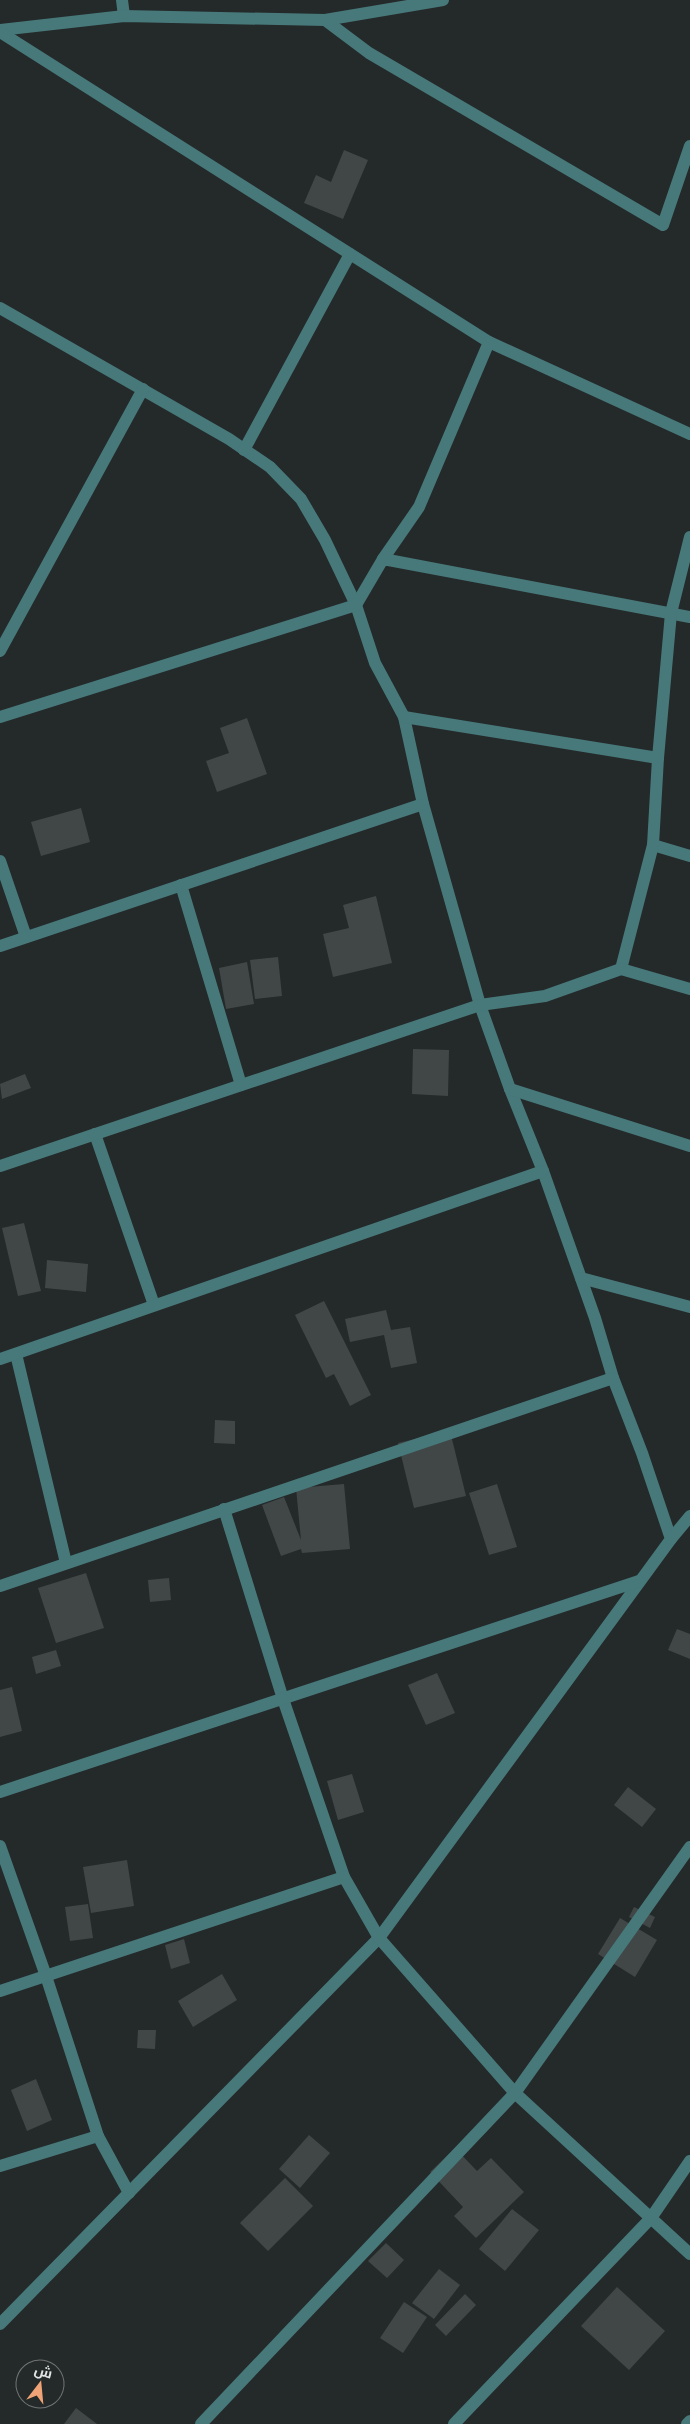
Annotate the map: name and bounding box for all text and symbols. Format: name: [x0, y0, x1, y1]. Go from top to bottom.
north arrow: [15, 2359, 65, 2409]
text: ش: [32, 2360, 55, 2383]

